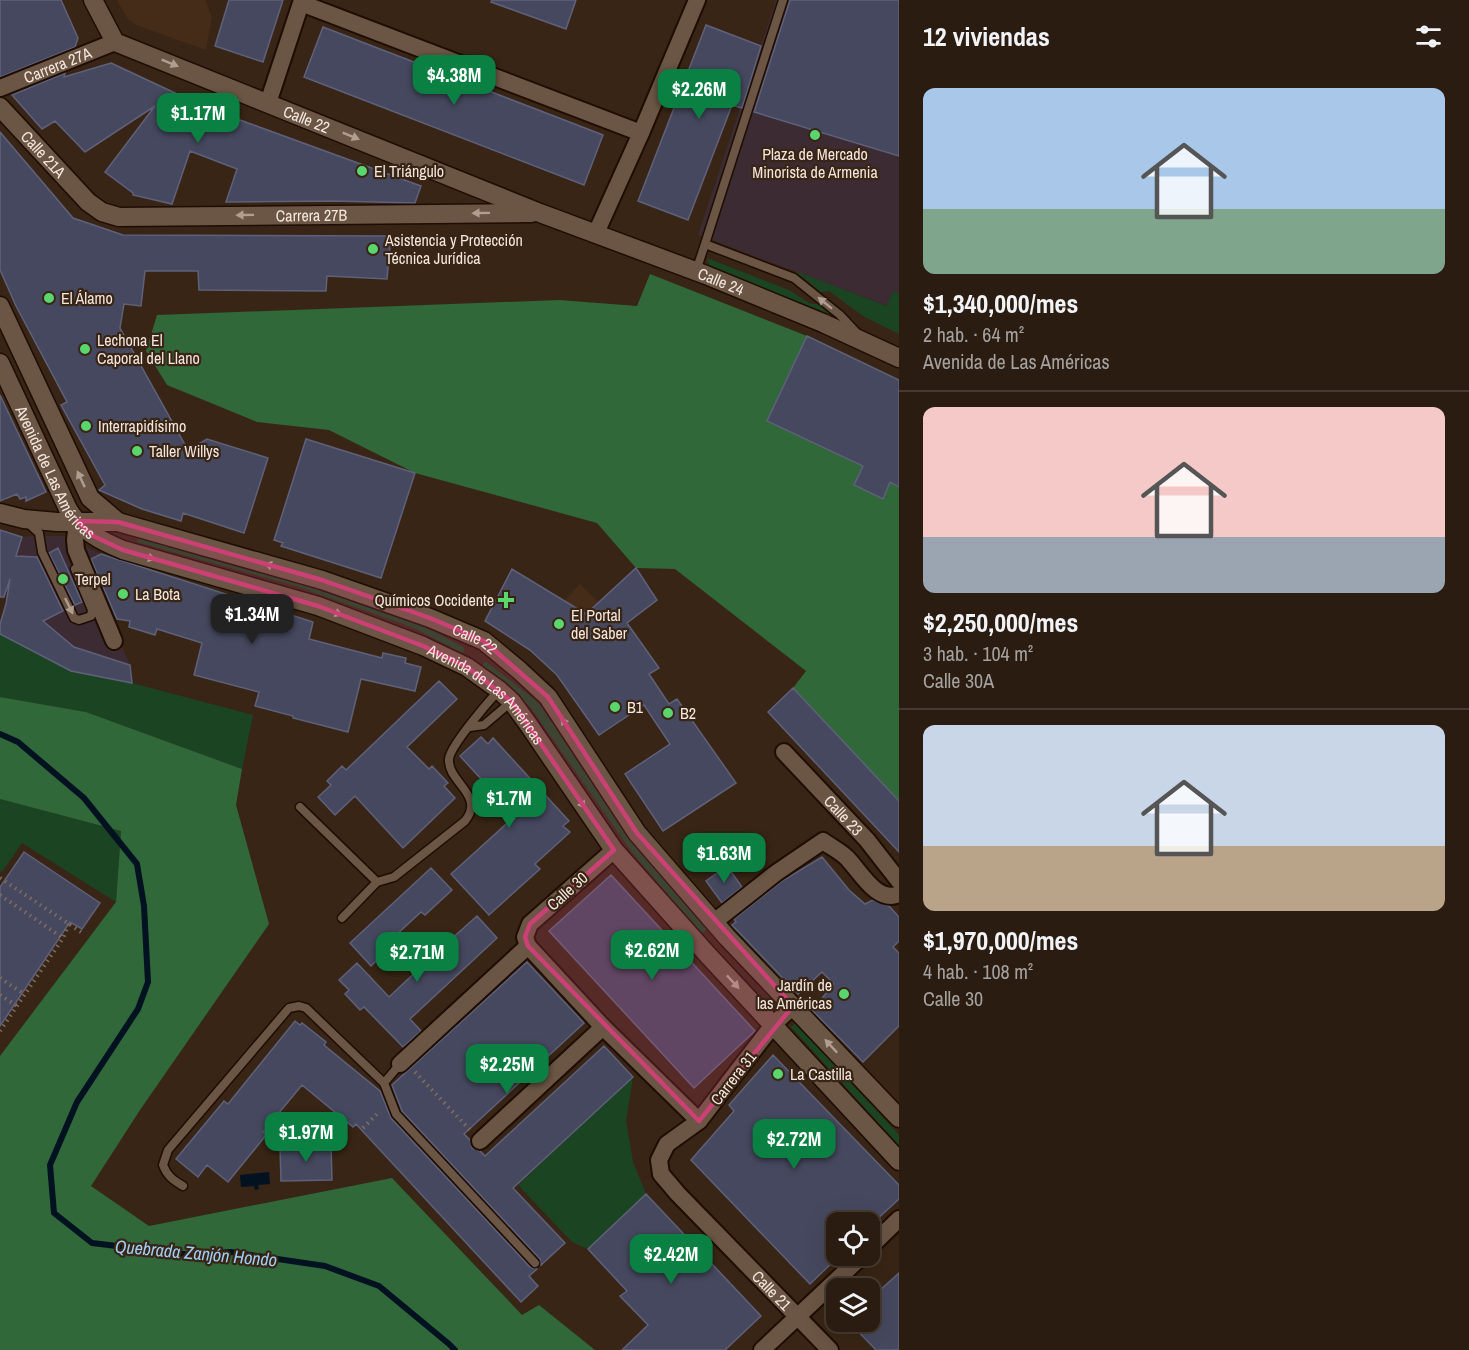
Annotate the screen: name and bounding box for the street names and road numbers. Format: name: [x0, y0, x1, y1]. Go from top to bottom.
street label: Carrera 27A: [20, 41, 95, 88]
street label: Calle 22: [280, 100, 333, 138]
street label: Calle 21A: [16, 126, 71, 182]
street label: Carrera 27B: [276, 204, 348, 226]
street label: Calle 24: [695, 262, 748, 300]
street label: Avenida de Las Américas: [10, 401, 100, 544]
street label: Calle 22: [449, 618, 503, 659]
street label: Avenida de Las Américas: [423, 638, 550, 749]
street label: Calle 23: [819, 790, 868, 840]
street label: Calle 30: [542, 867, 592, 915]
street label: Carrera 31: [705, 1046, 761, 1109]
street label: Calle 21: [747, 1265, 797, 1316]

